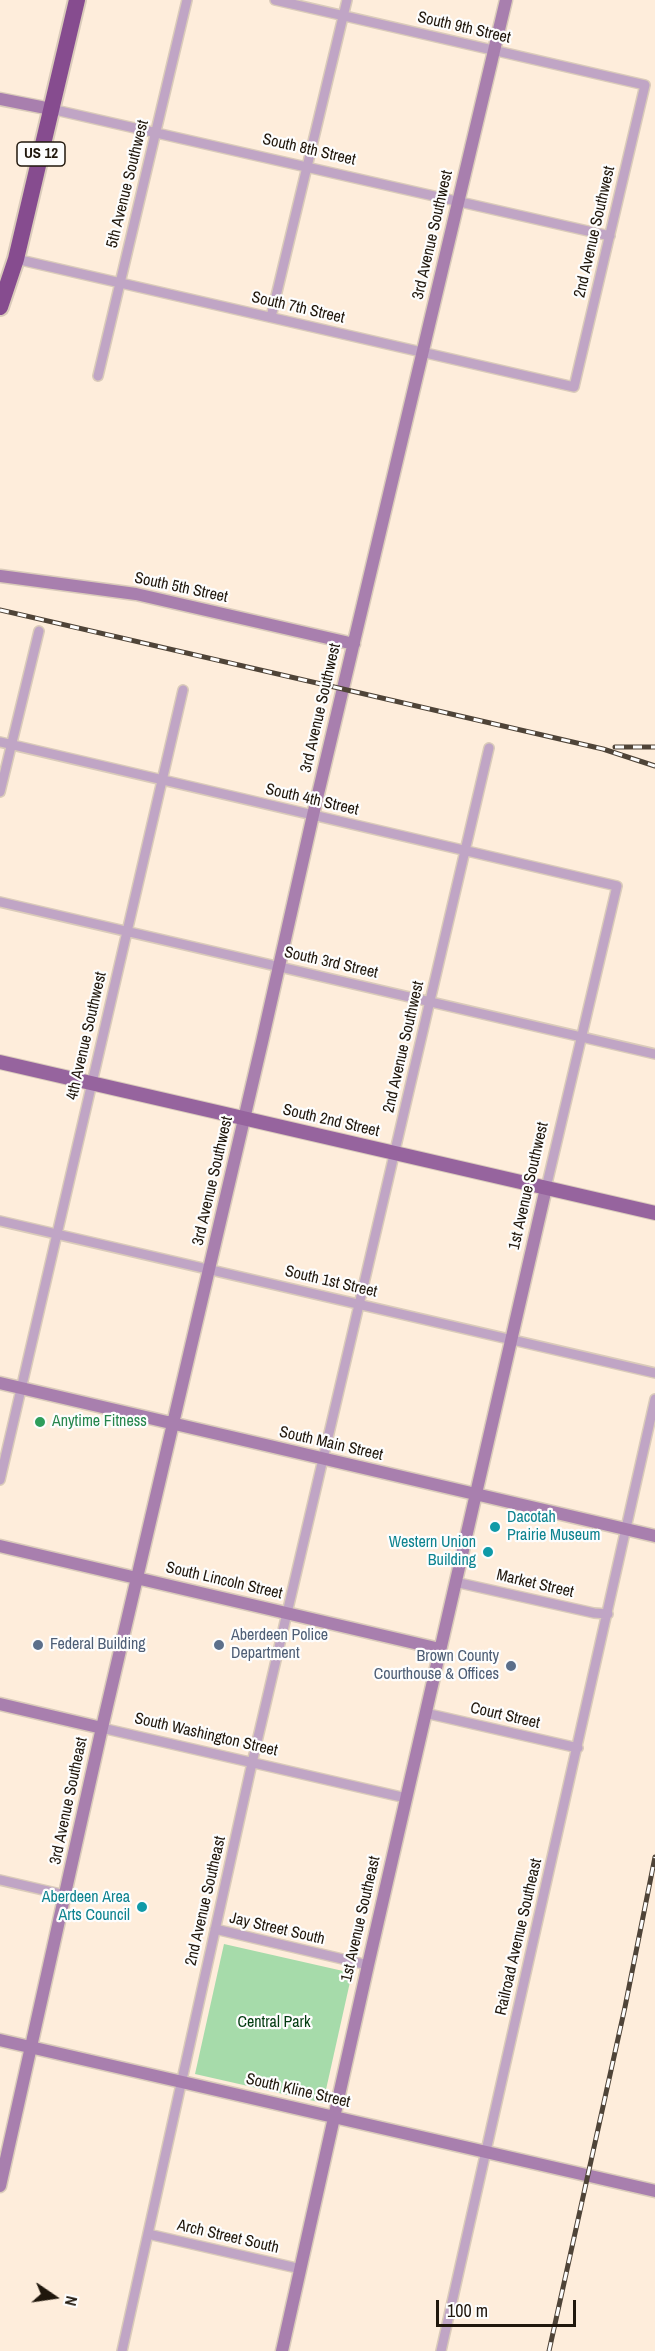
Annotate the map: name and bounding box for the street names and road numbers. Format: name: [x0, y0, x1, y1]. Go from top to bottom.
street label: South 9th Street: [416, 8, 512, 48]
street label: 5th Avenue Southwest: [103, 118, 153, 250]
street label: South 8th Street: [261, 130, 357, 170]
road number: US 12: [17, 142, 65, 166]
street label: 2nd Avenue Southwest: [570, 164, 620, 300]
street label: 3rd Avenue Southwest: [409, 169, 457, 301]
street label: South 7th Street: [250, 288, 346, 328]
street label: South 5th Street: [133, 569, 229, 607]
street label: 3rd Avenue Southwest: [297, 642, 345, 774]
street label: South 4th Street: [264, 780, 360, 820]
street label: South 3rd Street: [282, 943, 380, 983]
street label: 4th Avenue Southwest: [63, 970, 111, 1102]
street label: 2nd Avenue Southwest: [379, 979, 429, 1115]
street label: South 2nd Street: [281, 1101, 381, 1141]
street label: 3rd Avenue Southwest: [189, 1115, 237, 1247]
street label: 1st Avenue Southwest: [505, 1120, 553, 1252]
street label: South 1st Street: [283, 1262, 379, 1302]
street label: South Main Street: [277, 1423, 385, 1465]
street label: South Lincoln Street: [164, 1558, 284, 1604]
street label: Market Street: [494, 1566, 576, 1602]
street label: Court Street: [468, 1699, 542, 1733]
street label: South Washington Street: [133, 1709, 279, 1761]
street label: 3rd Avenue Southeast: [46, 1736, 92, 1866]
street label: 2nd Avenue Southeast: [182, 1834, 230, 1968]
street label: 1st Avenue Southeast: [337, 1854, 385, 1984]
street label: Railroad Avenue Southeast: [492, 1857, 546, 2017]
street label: Jay Street South: [228, 1909, 326, 1949]
street label: South Kline Street: [244, 2070, 352, 2112]
street label: Arch Street South: [175, 2216, 281, 2258]

